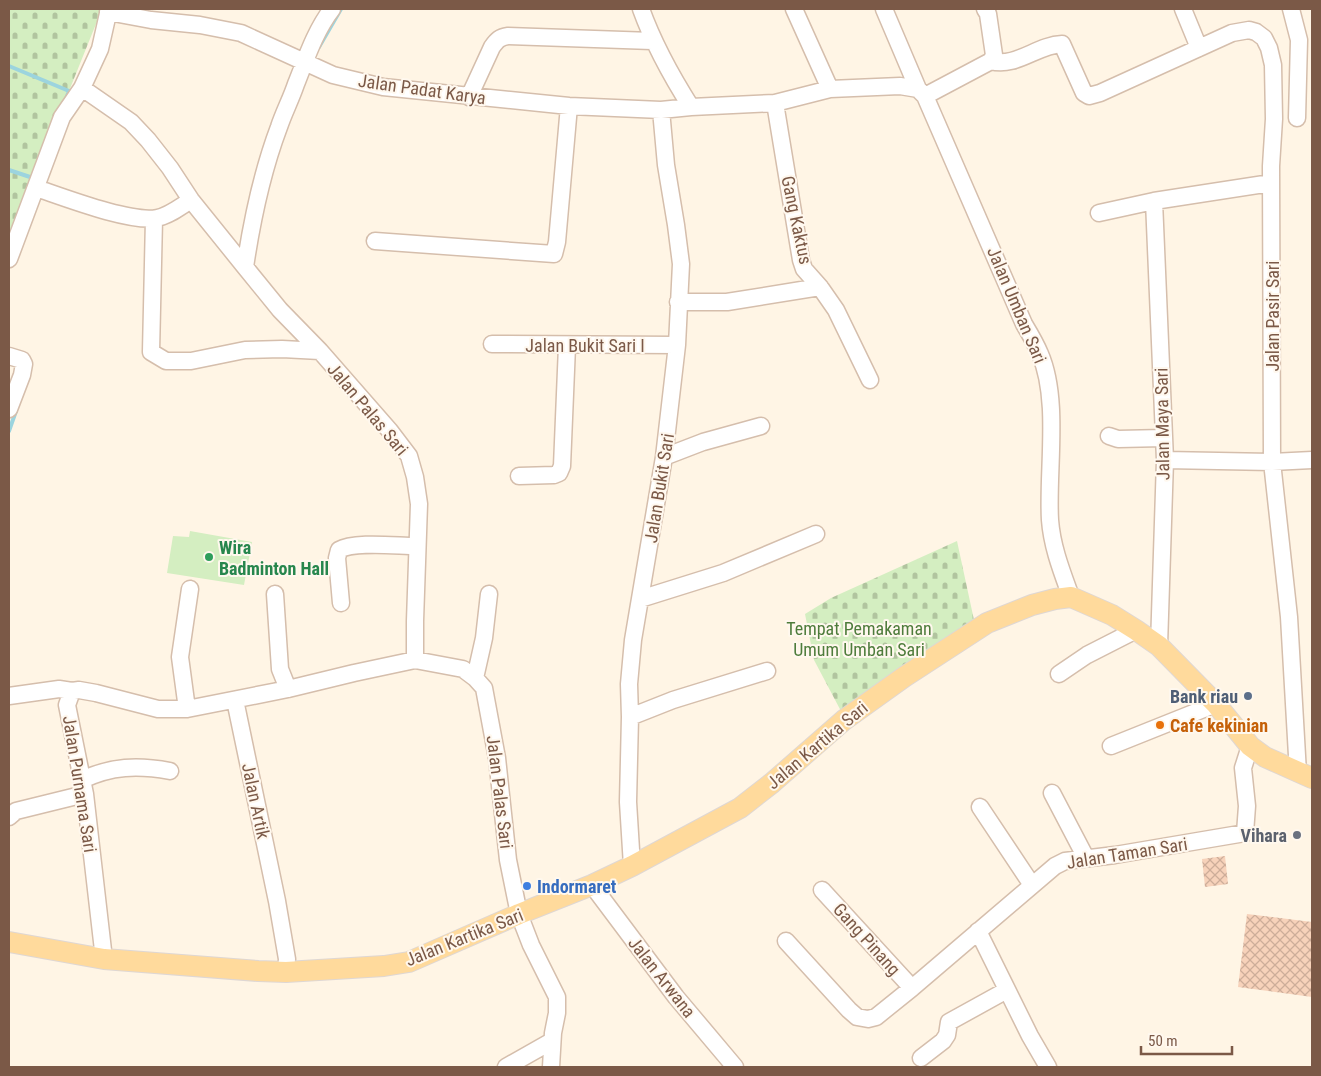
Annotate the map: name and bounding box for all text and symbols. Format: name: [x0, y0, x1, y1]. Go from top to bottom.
street label: Jalan Padat Karya: [357, 70, 487, 108]
street label: Gang Kaktus: [777, 174, 817, 266]
street label: Jalan Umban Sari: [983, 244, 1051, 366]
street label: Jalan Pasir Sari: [1262, 261, 1283, 371]
street label: Jalan Bukit Sari I: [525, 335, 645, 356]
street label: Jalan Palas Sari: [323, 359, 413, 459]
street label: Jalan Maya Sari: [1151, 367, 1173, 481]
street label: Jalan Bukit Sari: [640, 432, 678, 544]
place label: Wira Badminton Hall: [219, 537, 329, 579]
marker: Wira Badminton Hall: [203, 551, 215, 563]
park label: Tempat Pemakaman Umum Umban Sari: [786, 618, 932, 660]
place label: Bank riau: [1170, 686, 1238, 707]
marker: Bank riau: [1242, 690, 1254, 702]
street label: Jalan Kartika Sari: [762, 697, 872, 793]
street label: Jalan Purnama Sari: [59, 714, 101, 854]
place label: Cafe kekinian: [1170, 715, 1268, 736]
marker: Cafe kekinian: [1154, 719, 1166, 731]
street label: Jalan Palas Sari: [483, 734, 517, 850]
street label: Jalan Artik: [238, 761, 274, 841]
place label: Vihara: [1241, 825, 1287, 846]
marker: Vihara: [1291, 829, 1303, 841]
street label: Jalan Taman Sari: [1065, 833, 1189, 873]
place label: Indormaret: [537, 876, 617, 897]
marker: Indormaret: [521, 880, 533, 892]
street label: Gang Pinang: [829, 899, 905, 979]
street label: Jalan Kartika Sari: [402, 904, 526, 970]
street label: Jalan Arwana: [624, 932, 700, 1022]
scale bar: [1141, 1024, 1232, 1056]
text: 50 m: [1148, 1032, 1178, 1050]

